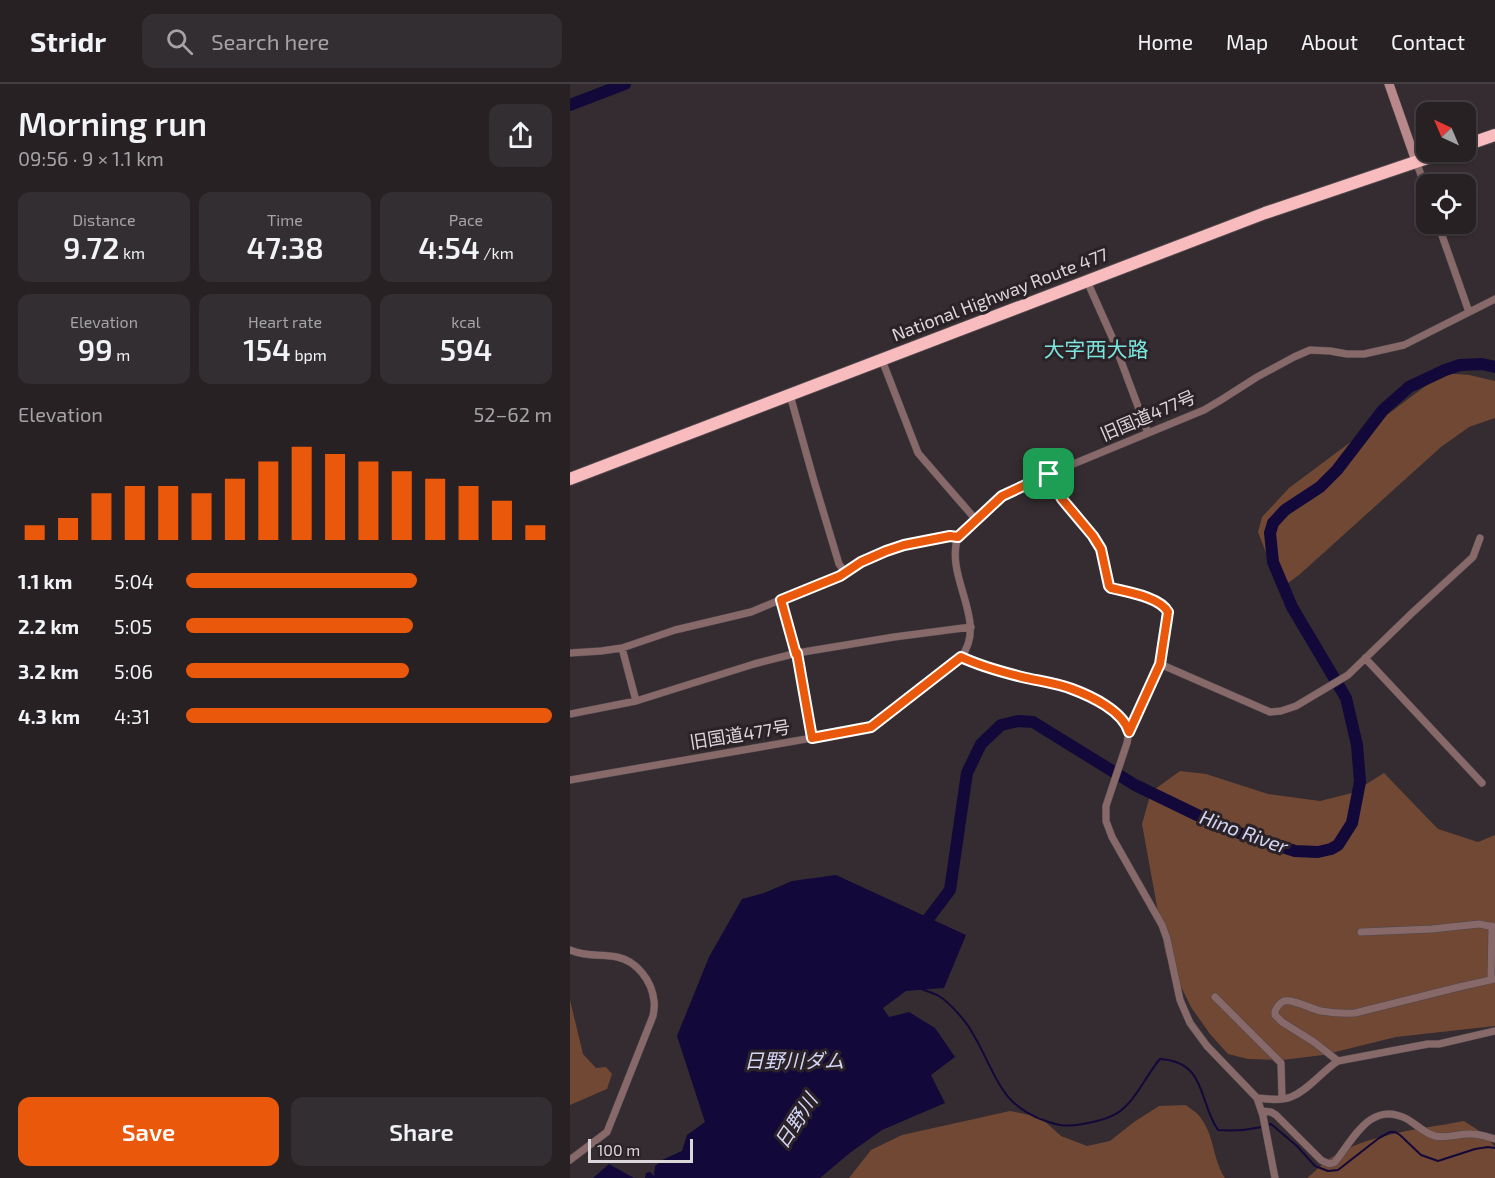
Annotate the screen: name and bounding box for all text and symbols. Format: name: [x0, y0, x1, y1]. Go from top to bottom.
search box: [142, 14, 562, 68]
text: Stridr: [30, 24, 106, 58]
icon: search: [163, 25, 196, 58]
text: Search here: [211, 28, 329, 54]
text: Home: [1137, 29, 1193, 54]
text: Map: [1226, 29, 1268, 54]
text: About: [1301, 29, 1358, 54]
text: Contact: [1391, 29, 1465, 54]
north arrow: [1416, 102, 1476, 162]
map controls: [1416, 102, 1476, 234]
text: Morning run: [18, 103, 207, 143]
button: share: [489, 104, 552, 167]
text: 09:56 · 9 × 1.1 km: [18, 146, 164, 170]
button: locate: [1416, 174, 1476, 234]
text: Distance: [72, 210, 136, 229]
text: Time: [267, 210, 303, 229]
text: Pace: [449, 210, 483, 229]
text: 9.72: [63, 229, 119, 265]
text: 47:38: [246, 229, 324, 265]
text: 4:54: [418, 229, 480, 265]
text: km: [119, 243, 145, 262]
text: /km: [480, 243, 514, 262]
street label: National Highway Route 477: [888, 243, 1111, 345]
text: Elevation: [70, 312, 138, 331]
text: Heart rate: [248, 312, 322, 331]
text: kcal: [451, 312, 481, 331]
text: 99: [78, 331, 113, 367]
text: 154: [243, 331, 291, 367]
text: 594: [440, 331, 492, 367]
district label: 大字西大路: [1044, 336, 1149, 361]
text: m: [113, 345, 130, 364]
text: bpm: [291, 345, 327, 364]
street label: 旧国道477号: [1097, 385, 1199, 445]
text: Elevation: [18, 402, 103, 426]
text: 52–62 m: [474, 402, 552, 426]
pin: [1023, 448, 1074, 499]
icon: arrive: [1032, 457, 1065, 490]
text: 1.1 km: [18, 569, 72, 593]
text: 5:04: [114, 569, 154, 593]
text: 2.2 km: [18, 614, 79, 638]
text: 5:05: [114, 614, 152, 638]
text: 3.2 km: [18, 659, 79, 683]
text: 5:06: [114, 659, 153, 683]
text: 4.3 km: [18, 704, 80, 728]
text: 4:31: [114, 704, 150, 728]
street label: 旧国道477号: [688, 715, 792, 753]
water label: Hino River: [1197, 804, 1293, 858]
water label: 日野川ダム: [744, 1048, 844, 1072]
water label: 日野川: [769, 1087, 823, 1152]
button: Save: [18, 1097, 279, 1166]
button: Share: [291, 1097, 552, 1166]
scale bar: [588, 1136, 693, 1164]
text: 100 m: [597, 1140, 640, 1159]

